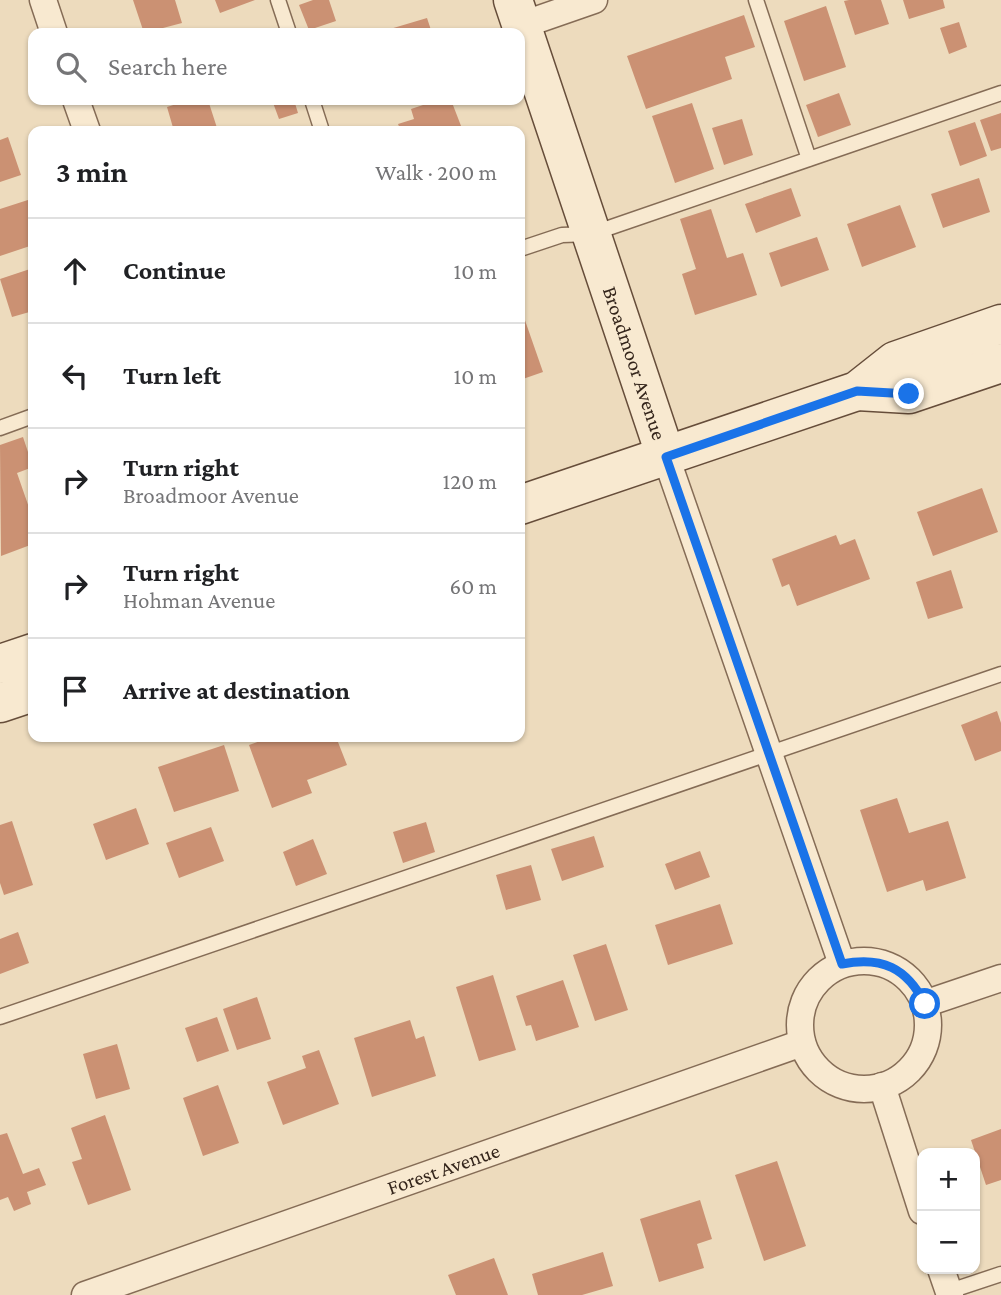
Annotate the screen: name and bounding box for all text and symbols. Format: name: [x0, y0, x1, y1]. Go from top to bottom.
search box: [28, 28, 525, 105]
icon: search: [52, 48, 90, 86]
text: Search here: [108, 52, 227, 81]
text: 3 min: [56, 155, 128, 188]
text: Walk · 200 m: [375, 159, 497, 185]
icon: ahead: [56, 252, 94, 290]
text: Continue: [123, 256, 226, 285]
text: 10 m: [454, 258, 497, 284]
street label: Broadmoor Avenue: [598, 283, 671, 443]
icon: left: [56, 357, 94, 395]
text: Turn left: [123, 361, 221, 390]
text: 10 m: [454, 363, 497, 389]
route end: [893, 378, 924, 409]
text: Turn right: [123, 453, 239, 482]
icon: right: [56, 462, 94, 500]
text: 120 m: [443, 468, 497, 494]
text: Broadmoor Avenue: [123, 482, 299, 508]
text: Turn right: [123, 558, 239, 587]
icon: right: [56, 567, 94, 605]
text: 60 m: [450, 573, 497, 599]
text: Hohman Avenue: [123, 587, 275, 613]
icon: arrive: [56, 672, 94, 710]
text: Arrive at destination: [123, 676, 350, 705]
route start: [909, 988, 940, 1019]
street label: Forest Avenue: [384, 1138, 503, 1200]
map controls: [917, 1148, 980, 1274]
button: +: [917, 1148, 980, 1211]
button: −: [917, 1211, 980, 1274]

